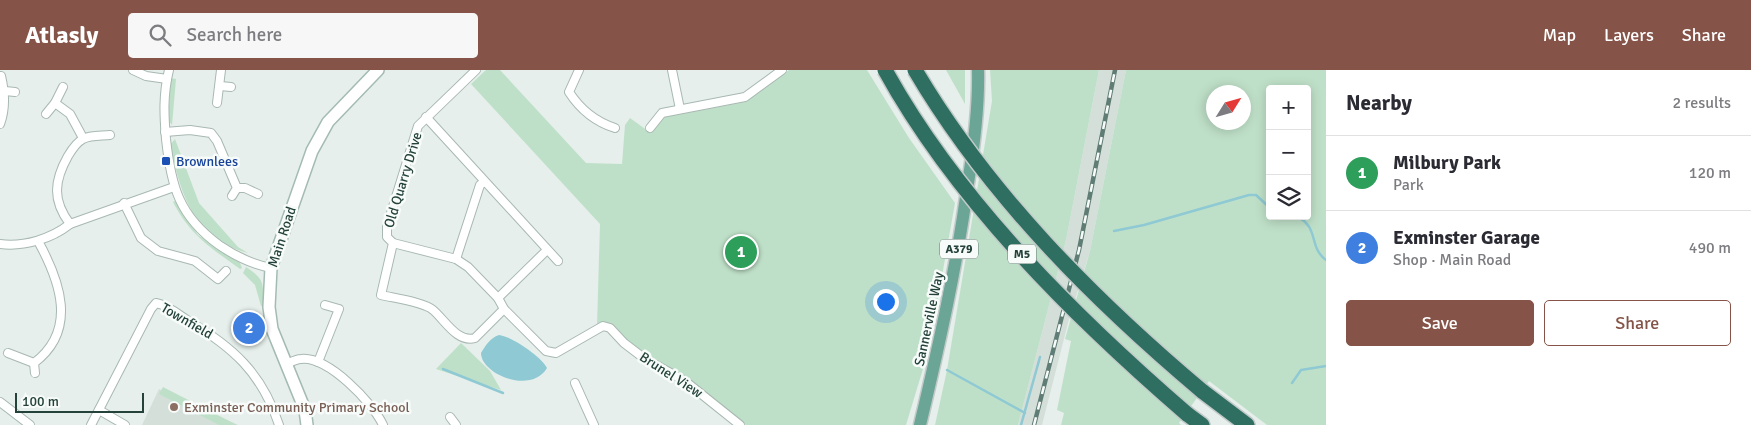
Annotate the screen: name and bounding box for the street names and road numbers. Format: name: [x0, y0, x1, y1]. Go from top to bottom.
street label: Old Quarry Drive: [380, 130, 426, 230]
street label: Main Road: [264, 204, 300, 270]
road number: A379: [940, 240, 978, 258]
road number: M5: [1008, 244, 1036, 263]
street label: Sannerville Way: [911, 270, 947, 368]
street label: Townfield: [158, 299, 216, 343]
street label: Brunel View: [636, 348, 706, 402]

